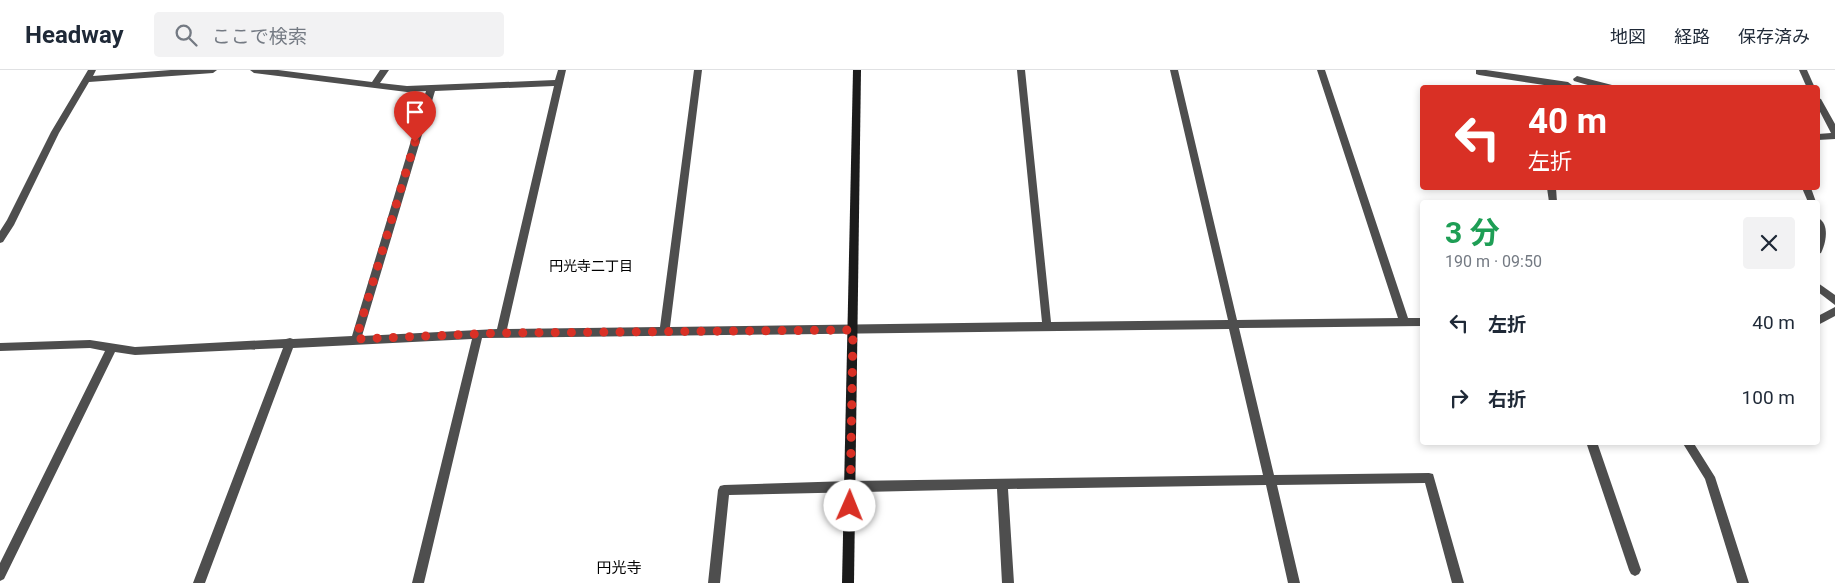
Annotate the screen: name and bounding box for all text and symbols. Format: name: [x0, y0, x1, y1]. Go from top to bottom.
search box: [154, 12, 504, 57]
text: Headway: [25, 21, 124, 49]
icon: search: [172, 21, 200, 49]
text: ここで検索: [212, 25, 307, 48]
text: 地図: [1610, 26, 1646, 47]
text: 経路: [1674, 26, 1710, 47]
text: 保存済み: [1738, 26, 1810, 47]
pin: [394, 91, 436, 142]
icon: arrive: [401, 98, 429, 126]
text: 40 m: [1528, 101, 1607, 142]
icon: left: [1445, 105, 1510, 170]
text: 左折: [1528, 149, 1572, 174]
text: 3 分: [1445, 215, 1500, 250]
button: close: [1743, 217, 1795, 269]
text: 190 m · 09:50: [1445, 252, 1542, 271]
district label: 円光寺二丁目: [549, 258, 633, 274]
icon: left: [1445, 309, 1473, 337]
text: 40 m: [1752, 311, 1795, 334]
text: 左折: [1488, 313, 1526, 336]
icon: right: [1445, 384, 1473, 412]
text: 100 m: [1742, 386, 1795, 409]
text: 右折: [1488, 388, 1526, 411]
position arrow: [823, 479, 875, 531]
district label: 円光寺: [596, 559, 642, 577]

